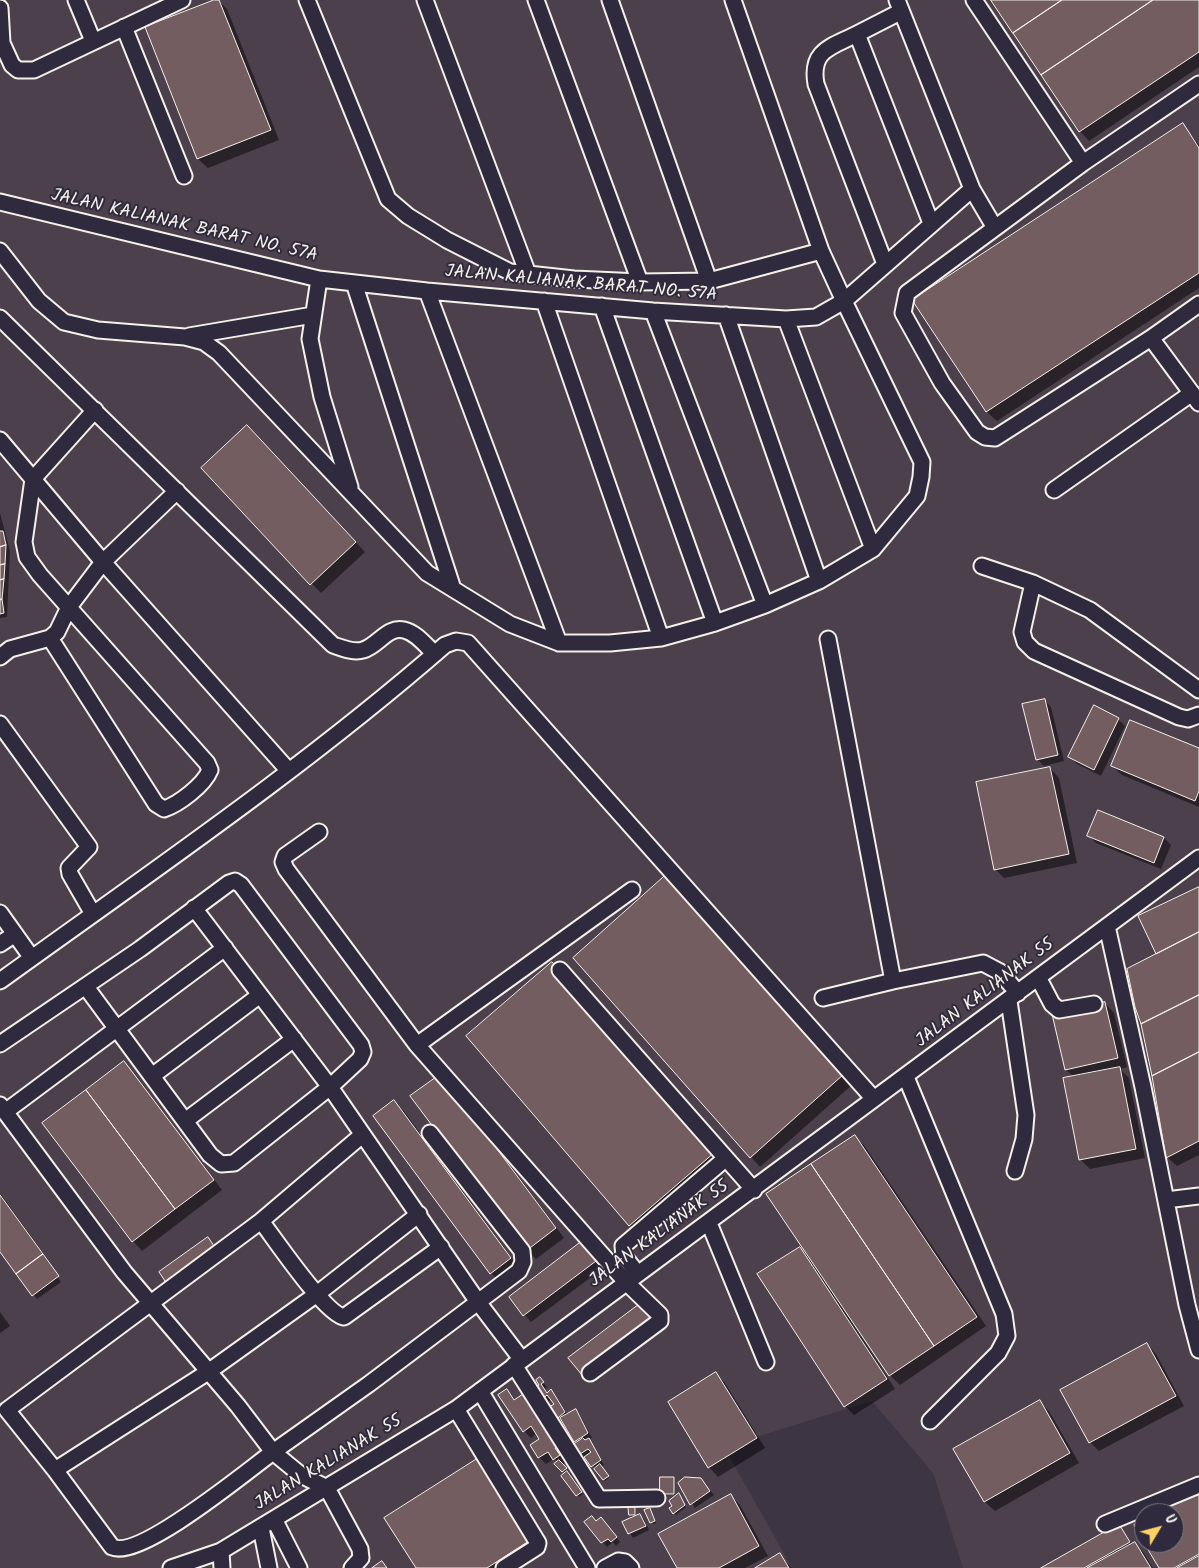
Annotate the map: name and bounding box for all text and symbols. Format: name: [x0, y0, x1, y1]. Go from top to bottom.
street label: JALAN KALIANAK BARAT NO. 57A: [49, 186, 319, 268]
street label: JALAN KALIANAK BARAT NO. 57A: [444, 262, 718, 308]
street label: JALAN KALIANAK 55: [912, 935, 1060, 1053]
street label: JALAN KALIANAK 55: [586, 1177, 734, 1293]
street label: JALAN KALIANAK 55: [252, 1412, 406, 1516]
north arrow: [1134, 1503, 1184, 1553]
text: U: [1159, 1510, 1181, 1530]

